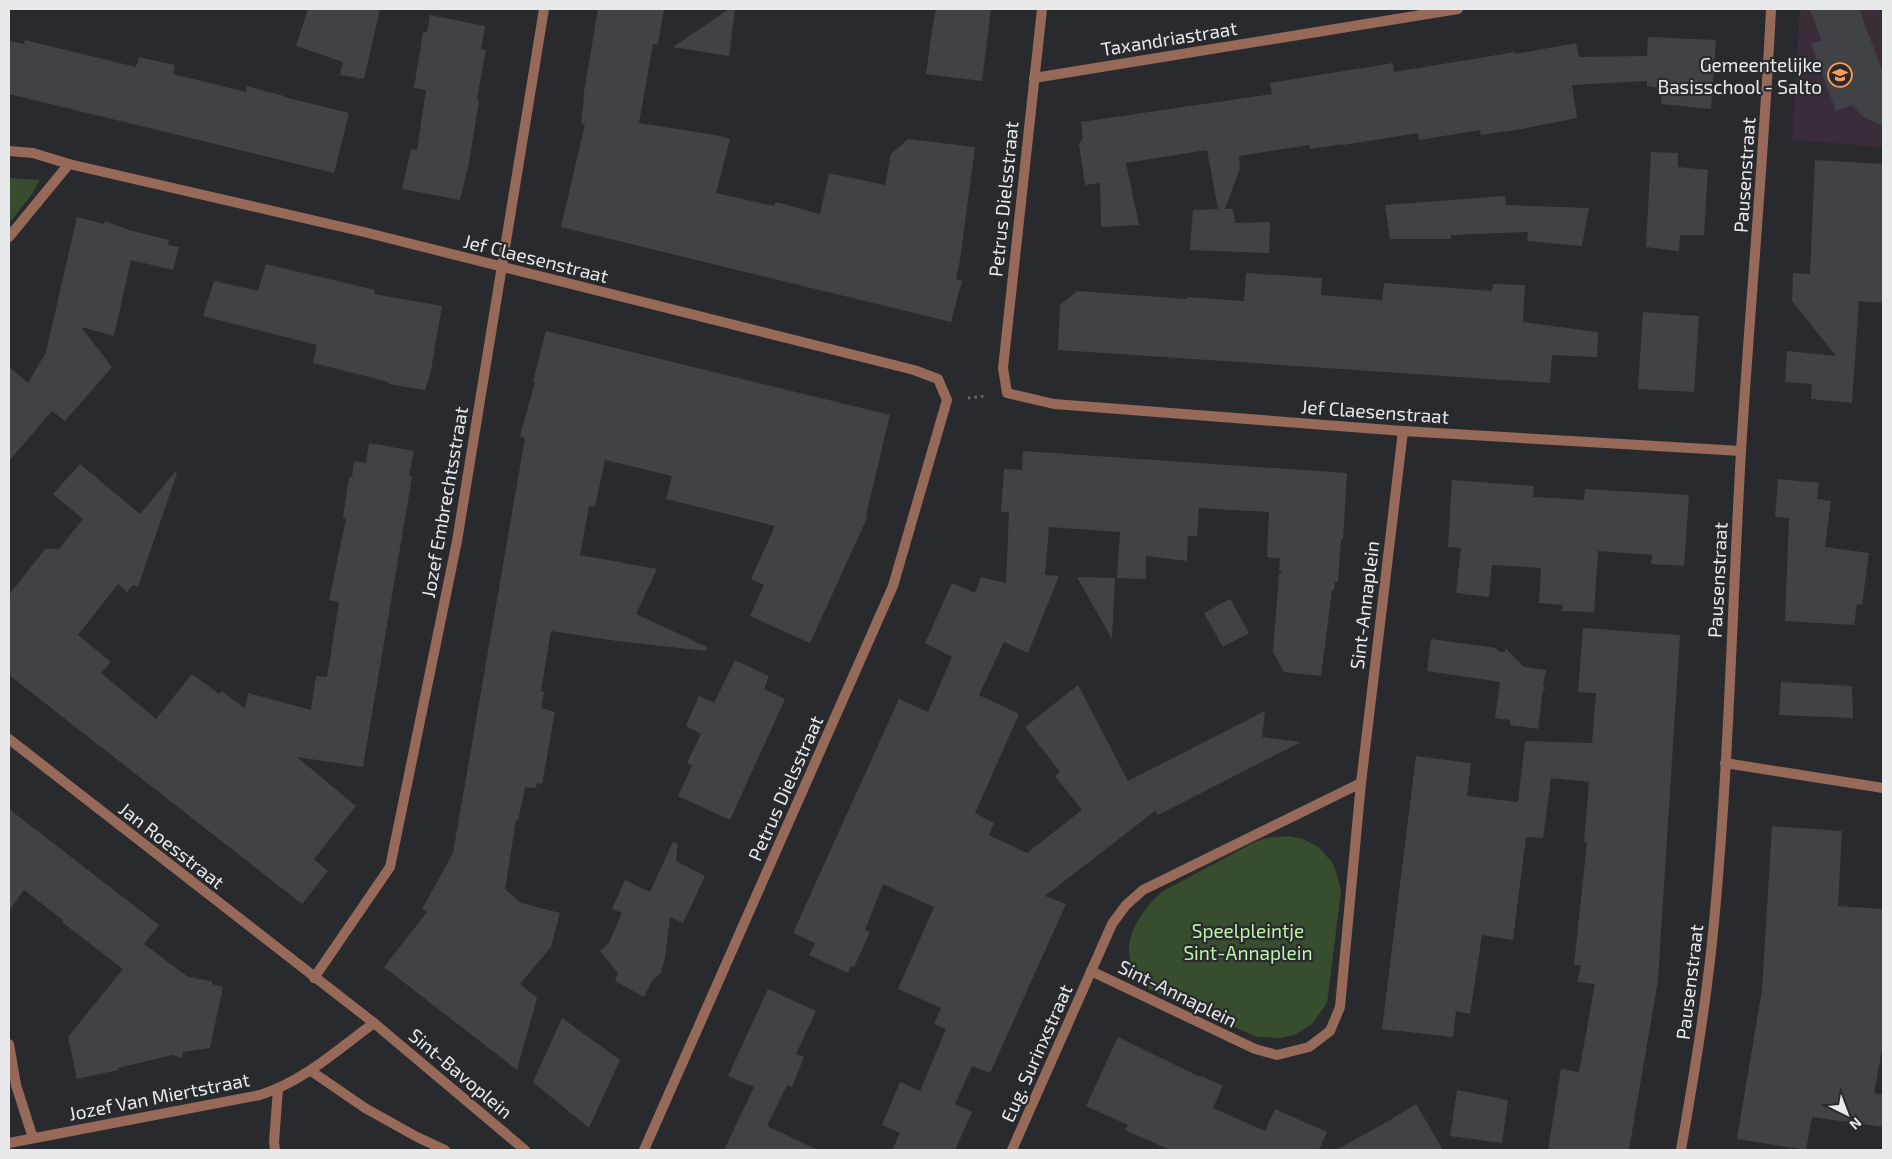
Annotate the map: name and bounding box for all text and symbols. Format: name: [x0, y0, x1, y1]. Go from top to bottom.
street label: Taxandriastraat: [1099, 16, 1239, 60]
place label: Gemeentelijke Basisschool - Salto: [1657, 53, 1822, 98]
school or university icon: Gemeentelijke Basisschool - Salto: [1827, 62, 1853, 88]
street label: Pausenstraat: [1728, 116, 1760, 234]
street label: Petrus Dielsstraat: [983, 120, 1023, 278]
street label: Jef Claesenstraat: [461, 229, 611, 287]
street label: Jef Claesenstraat: [1300, 394, 1450, 428]
street label: Jozef Embrechtsstraat: [416, 405, 472, 599]
street label: Pausenstraat: [1702, 522, 1732, 638]
street label: Sint-Annaplein: [1345, 540, 1383, 670]
street label: Petrus Dielsstraat: [743, 712, 827, 864]
street label: Jan Roesstraat: [115, 797, 229, 893]
park label: Speelpleintje Sint-Annaplein: [1183, 919, 1313, 964]
street label: Pausenstraat: [1671, 923, 1707, 1041]
street label: Sint-Annaplein: [1115, 954, 1241, 1032]
street label: Eug. Surinxstraat: [995, 981, 1077, 1125]
street label: Sint-Bavoplein: [405, 1023, 517, 1123]
street label: Jozef Van Miertstraat: [67, 1067, 251, 1125]
north arrow: [1822, 1089, 1872, 1139]
text: N: [1847, 1114, 1865, 1134]

